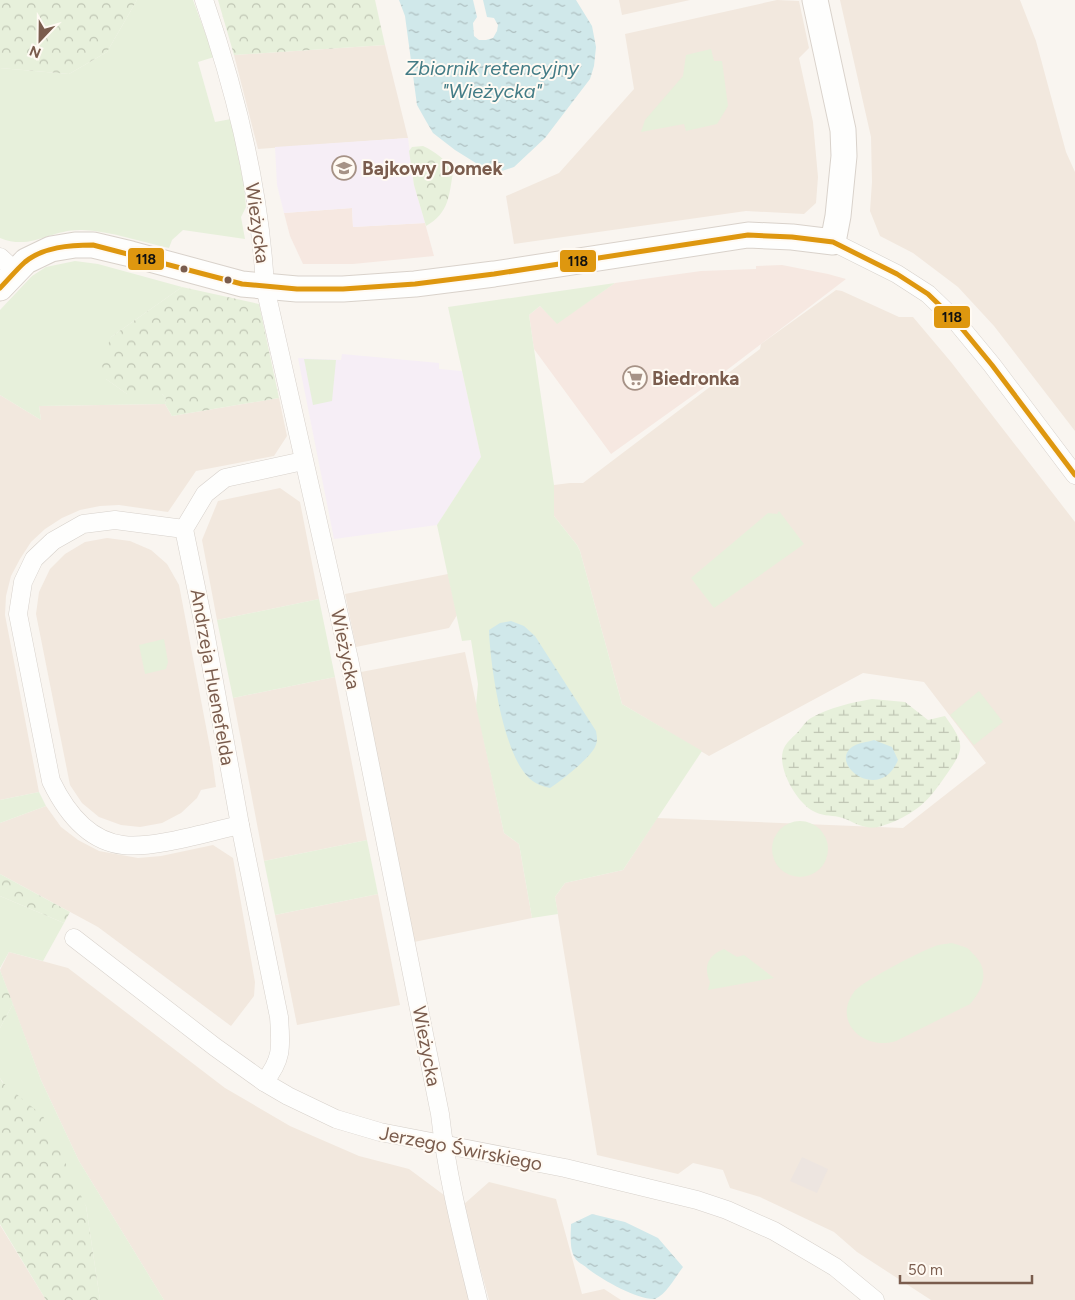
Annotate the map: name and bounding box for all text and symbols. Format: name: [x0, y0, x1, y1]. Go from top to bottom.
north arrow: [15, 15, 65, 65]
text: N: [27, 42, 44, 61]
water label: Zbiornik retencyjny "Wieżycka": [405, 56, 580, 103]
school or university icon: Bajkowy Domek: [331, 155, 357, 181]
place label: Bajkowy Domek: [362, 157, 503, 180]
street label: Wieżycka: [240, 181, 275, 265]
line badge: 118: [127, 247, 165, 271]
line badge: 118: [559, 249, 597, 273]
text: 118: [136, 251, 156, 268]
text: 118: [568, 253, 588, 270]
unlabelled marker: [179, 264, 189, 274]
unlabelled marker: [223, 275, 233, 285]
line badge: 118: [933, 305, 971, 329]
text: 118: [942, 309, 962, 326]
supermarket icon: Biedronka: [622, 365, 648, 391]
place label: Biedronka: [652, 367, 739, 390]
street label: Andrzeja Huenefelda: [186, 587, 239, 767]
street label: Wieżycka: [326, 607, 365, 691]
street label: Wieżycka: [407, 1004, 446, 1088]
street label: Jerzego Świrskiego: [377, 1121, 544, 1176]
scale bar: [900, 1252, 1032, 1284]
text: 50 m: [908, 1261, 943, 1279]

